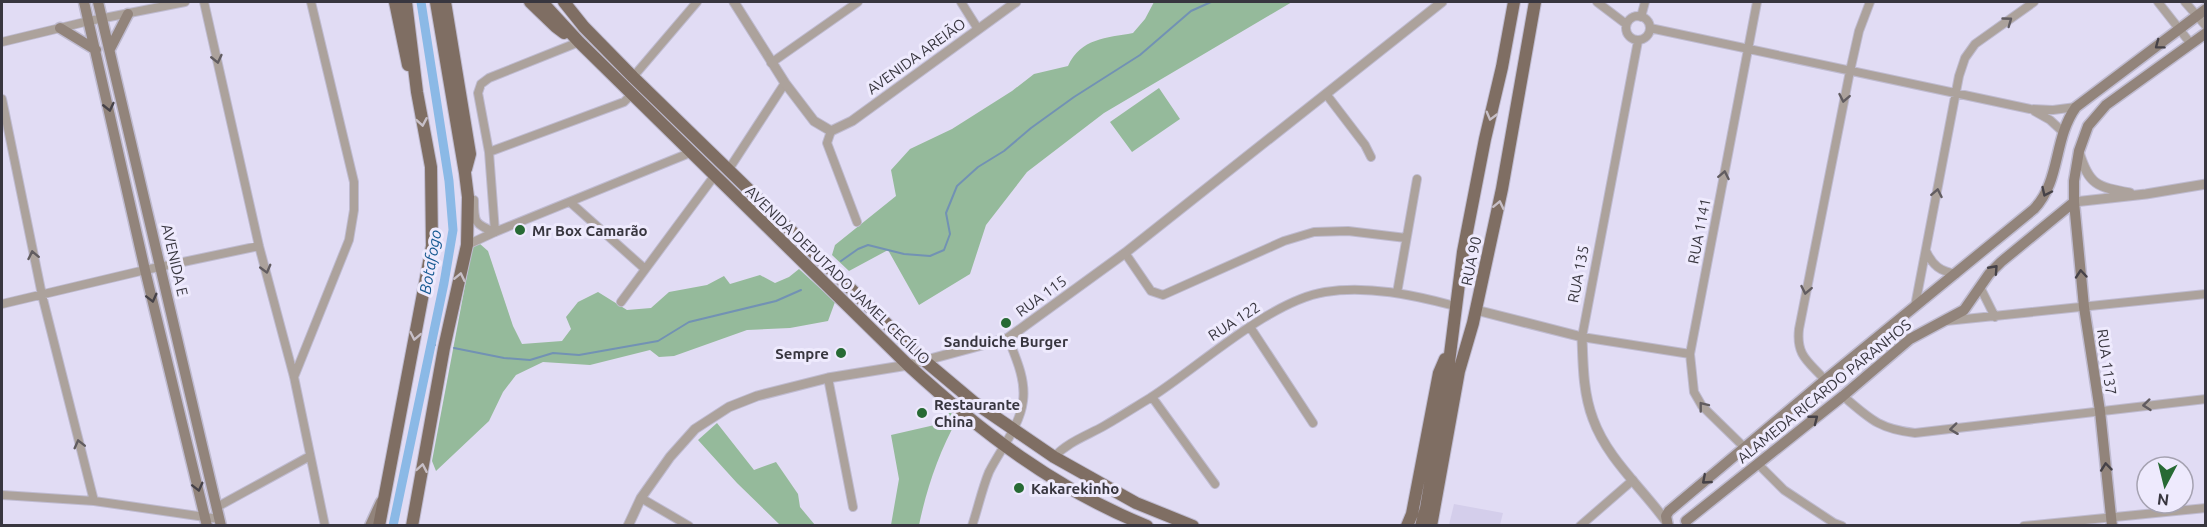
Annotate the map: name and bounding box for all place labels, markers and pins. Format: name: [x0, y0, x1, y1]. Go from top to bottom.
place label: Mr Box Camarão: [532, 222, 648, 239]
marker: Mr Box Camarão: [513, 223, 527, 237]
marker: Sanduiche Burger: [999, 316, 1013, 330]
place label: Sanduiche Burger: [944, 333, 1069, 350]
place label: Sempre: [775, 345, 829, 362]
marker: Sempre: [834, 346, 848, 360]
place label: Restaurante China: [934, 396, 1020, 430]
marker: Restaurante China: [915, 406, 929, 420]
place label: Kakarekinho: [1031, 480, 1119, 497]
marker: Kakarekinho: [1012, 481, 1026, 495]

